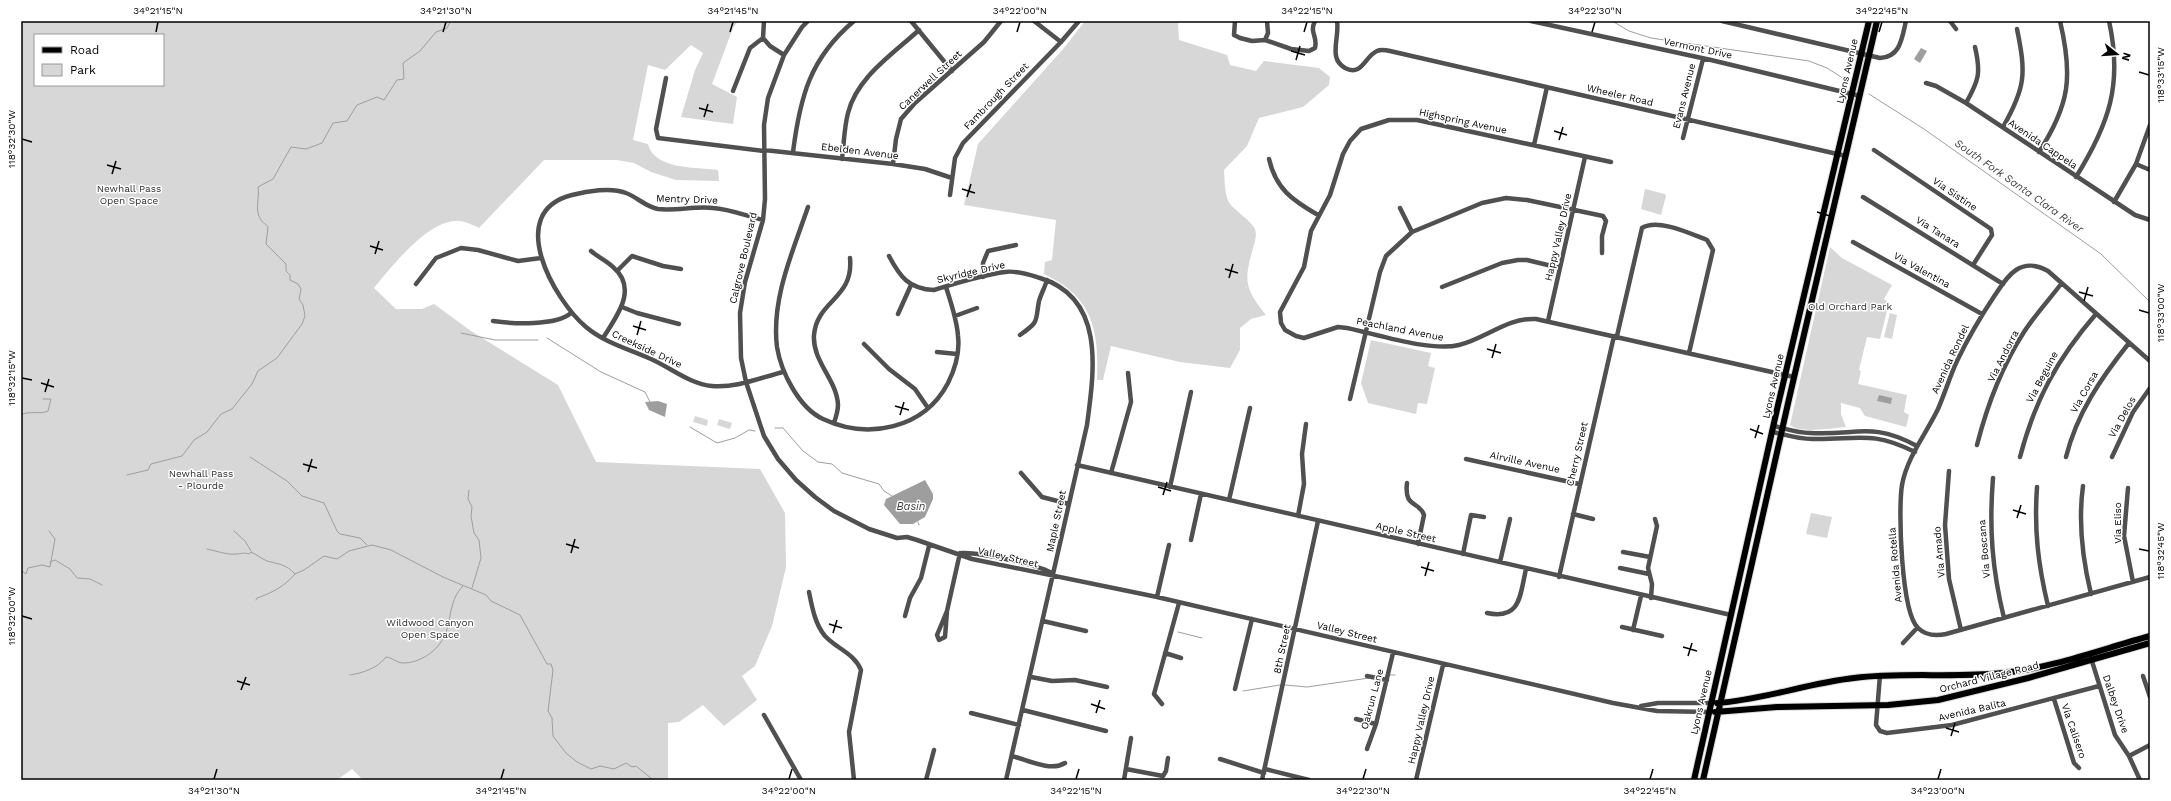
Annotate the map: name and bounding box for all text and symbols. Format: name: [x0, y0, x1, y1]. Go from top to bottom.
text: 34°21'15"N: [133, 5, 183, 16]
text: 34°21'30"N: [420, 5, 472, 16]
text: 34°21'45"N: [708, 5, 759, 16]
text: 34°22'00"N: [993, 5, 1047, 16]
text: 34°22'15"N: [1281, 5, 1333, 16]
text: 34°22'30"N: [1568, 5, 1622, 16]
text: 34°22'45"N: [1856, 5, 1908, 16]
legend: [34, 34, 164, 86]
north arrow: [2097, 34, 2137, 74]
street label: Vermont Drive: [1663, 35, 1734, 61]
street label: Lyons Avenue: [1834, 37, 1860, 104]
text: Road: [70, 43, 99, 57]
text: 118°33'15"W: [2155, 47, 2166, 103]
street label: Canerwell Street: [896, 48, 964, 112]
text: N: [2119, 51, 2133, 63]
street label: Fambrough Street: [961, 60, 1031, 132]
street label: Evans Avenue: [1671, 62, 1697, 130]
text: Park: [70, 63, 96, 77]
street label: Wheeler Road: [1586, 82, 1654, 108]
street label: Highspring Avenue: [1418, 106, 1508, 136]
text: 118°32'30"W: [6, 109, 17, 168]
street label: Avenida Cappela: [2006, 117, 2080, 171]
water label: South Fork Santa Clara River: [1952, 136, 2086, 236]
street label: Ebelden Avenue: [821, 141, 900, 161]
street label: Via Sistine: [1931, 175, 1979, 213]
park label: Newhall Pass Open Space: [97, 183, 161, 206]
street label: Mentry Drive: [656, 192, 718, 206]
street label: Happy Valley Drive: [1543, 192, 1573, 282]
street label: Calgrove Boulevard: [727, 211, 759, 305]
street label: Via Tanara: [1914, 214, 1962, 250]
street label: Via Valentina: [1892, 250, 1952, 290]
street label: Skyridge Drive: [936, 259, 1006, 285]
text: 118°33'00"W: [2155, 283, 2166, 342]
park label: Old Orchard Park: [1808, 301, 1892, 312]
street label: Peachland Avenue: [1355, 315, 1445, 343]
street label: Avenida Rondel: [1929, 323, 1971, 395]
street label: Creekside Drive: [610, 328, 684, 370]
street label: Via Andorra: [1985, 328, 2021, 384]
street label: Via Beguine: [2024, 349, 2060, 404]
text: 118°32'15"W: [6, 350, 17, 406]
street label: Lyons Avenue: [1760, 352, 1786, 419]
street label: Via Corsa: [2068, 369, 2100, 415]
street label: Via Delos: [2106, 395, 2138, 439]
street label: Cherry Street: [1564, 420, 1590, 487]
street label: Airville Avenue: [1489, 449, 1561, 475]
park label: Newhall Pass - Plourde: [169, 468, 233, 491]
street label: Maple Street: [1044, 488, 1068, 553]
water label: Basin: [897, 500, 925, 513]
street label: Via Eliso: [2112, 502, 2123, 544]
street label: Via Boscana: [1976, 519, 1992, 579]
street label: Apple Street: [1375, 520, 1438, 544]
text: 118°32'45"W: [2155, 522, 2166, 580]
street label: Via Amado: [1931, 526, 1947, 578]
street label: Avenida Rotella: [1886, 527, 1904, 603]
street label: Valley Street: [977, 545, 1040, 569]
text: 118°32'00"W: [6, 586, 17, 645]
park label: Wildwood Canyon Open Space: [386, 617, 474, 640]
street label: Valley Street: [1316, 619, 1379, 645]
street label: 8th Street: [1271, 623, 1293, 675]
street label: Orchard Village Road: [1938, 659, 2040, 695]
street label: Oakrun Lane: [1359, 667, 1385, 730]
street label: Lyons Avenue: [1688, 668, 1714, 735]
street label: Dalbey Drive: [2101, 673, 2131, 735]
street label: Happy Valley Drive: [1406, 675, 1436, 765]
street label: Avenida Balita: [1937, 697, 2007, 723]
street label: Via Calisero: [2059, 702, 2089, 760]
text: 34°21'30"N: [188, 785, 240, 796]
text: 34°21'45"N: [476, 785, 527, 796]
text: 34°22'00"N: [762, 785, 816, 796]
text: 34°22'15"N: [1050, 785, 1102, 796]
text: 34°22'30"N: [1336, 785, 1390, 796]
text: 34°22'45"N: [1624, 785, 1676, 796]
text: 34°23'00"N: [1911, 785, 1965, 796]

